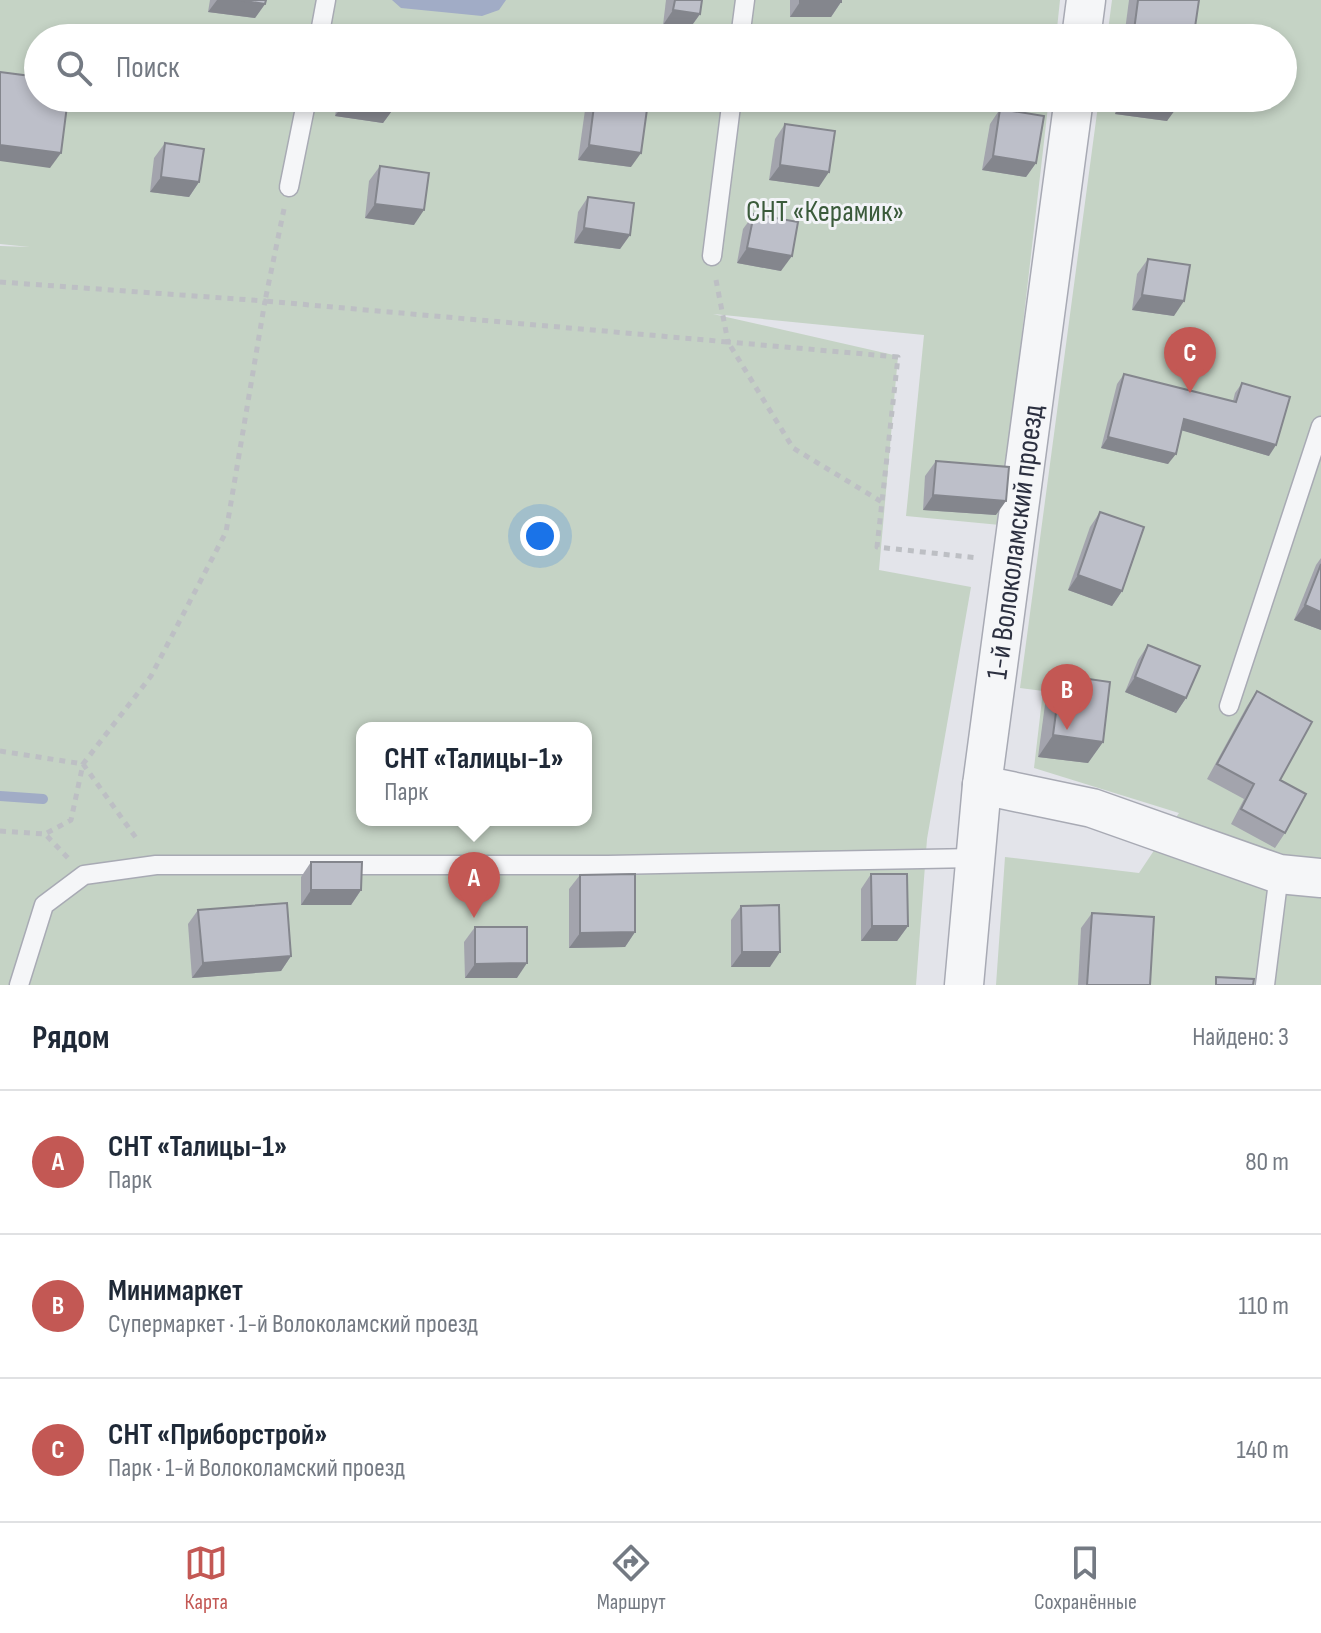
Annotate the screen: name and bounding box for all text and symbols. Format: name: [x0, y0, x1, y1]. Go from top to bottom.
search box: [24, 24, 1297, 112]
icon: search: [52, 46, 96, 90]
text: Поиск: [116, 50, 179, 86]
park label: СНТ «Керамик»: [746, 194, 904, 230]
pin: C: [1164, 327, 1216, 393]
street label: 1-й Волоколамский проезд: [979, 402, 1052, 682]
your location: [520, 516, 560, 556]
pin: B: [1041, 664, 1093, 730]
popup: [356, 722, 592, 826]
text: СНТ «Талицы-1»: [384, 741, 564, 777]
text: Парк: [384, 777, 428, 808]
pin: A: [448, 852, 500, 918]
text: Рядом: [32, 1017, 110, 1058]
text: Найдено: 3: [1192, 1022, 1289, 1053]
text: СНТ «Талицы-1»: [108, 1129, 287, 1165]
text: A: [52, 1147, 64, 1178]
text: 80 m: [1245, 1147, 1289, 1178]
text: Парк: [108, 1165, 152, 1196]
text: Минимаркет: [108, 1273, 243, 1309]
text: B: [52, 1291, 64, 1322]
text: 110 m: [1238, 1291, 1289, 1322]
text: Супермаркет · 1-й Волоколамский проезд: [108, 1309, 478, 1340]
text: СНТ «Приборстрой»: [108, 1417, 327, 1453]
text: C: [51, 1435, 65, 1466]
text: 140 m: [1237, 1435, 1289, 1466]
text: Парк · 1-й Волоколамский проезд: [108, 1453, 405, 1484]
tab: Карта: [184, 1541, 228, 1616]
tab: Маршрут: [597, 1541, 666, 1616]
tab: Сохранённые: [1034, 1541, 1137, 1616]

